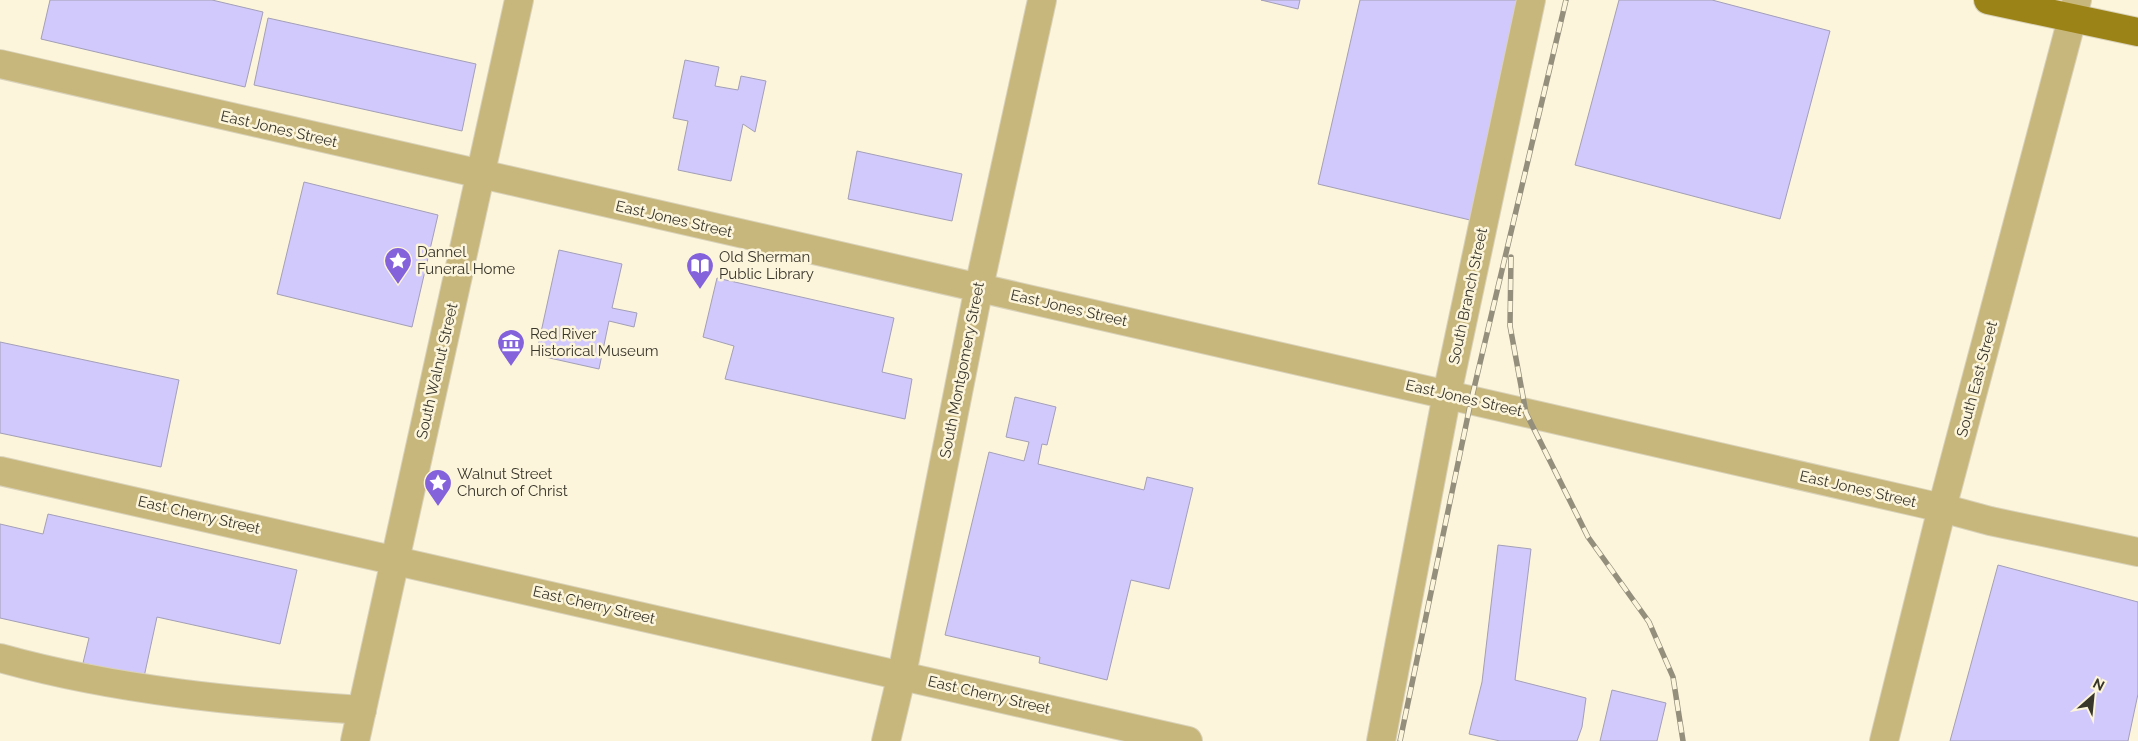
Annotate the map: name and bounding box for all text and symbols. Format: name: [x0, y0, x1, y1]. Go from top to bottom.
street label: East Jones Street: [219, 107, 339, 151]
street label: East Jones Street: [614, 197, 734, 241]
street label: South Branch Street: [1445, 226, 1491, 366]
place label: Dannel Funeral Home: [417, 243, 515, 278]
place icon: Dannel Funeral Home: [383, 246, 413, 285]
place label: Old Sherman Public Library: [719, 248, 814, 283]
library icon: Old Sherman Public Library: [685, 251, 715, 290]
street label: South Montgomery Street: [936, 280, 988, 460]
street label: East Jones Street: [1009, 286, 1129, 330]
street label: South Walnut Street: [413, 301, 461, 441]
street label: South East Street: [1953, 319, 2001, 439]
place label: Red River Historical Museum: [530, 325, 659, 360]
museum icon: Red River Historical Museum: [496, 328, 526, 367]
street label: East Jones Street: [1404, 376, 1524, 420]
place label: Walnut Street Church of Christ: [457, 465, 568, 500]
street label: East Jones Street: [1798, 467, 1918, 511]
place icon: Walnut Street Church of Christ: [423, 468, 453, 507]
street label: East Cherry Street: [136, 492, 262, 538]
street label: East Cherry Street: [531, 582, 657, 628]
north arrow: [2068, 671, 2118, 721]
street label: East Cherry Street: [926, 672, 1052, 718]
text: N: [2091, 675, 2107, 694]

